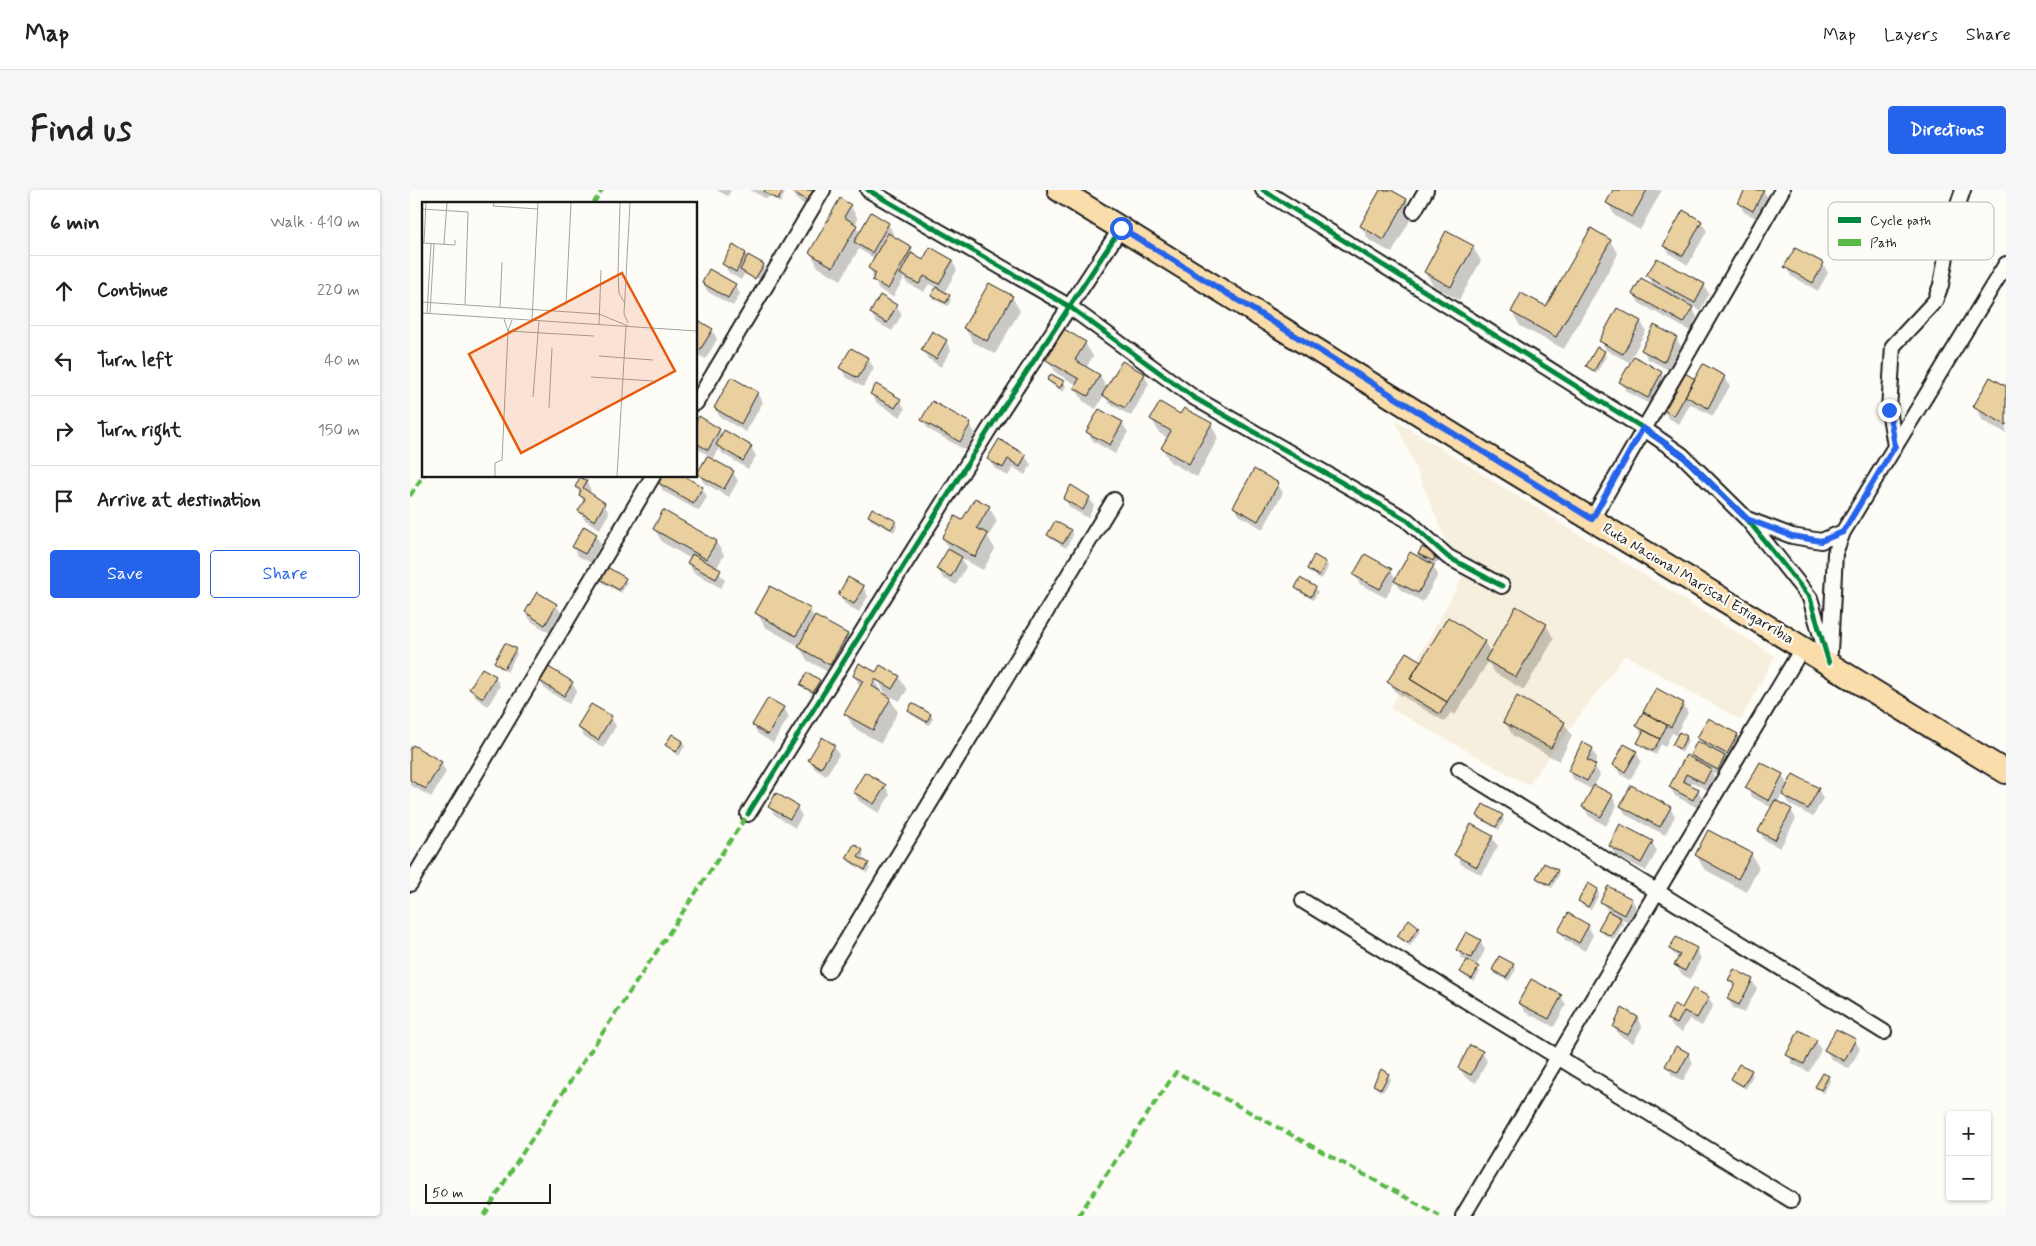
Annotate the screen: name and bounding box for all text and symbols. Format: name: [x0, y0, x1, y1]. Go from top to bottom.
text: Map: [25, 19, 69, 50]
text: Map: [1823, 23, 1856, 47]
text: Layers: [1884, 23, 1938, 47]
text: Share: [1966, 23, 2011, 47]
button: Directions: [1888, 106, 2006, 154]
text: Find us: [30, 107, 132, 153]
inset map: [422, 202, 698, 478]
legend: [1828, 202, 1994, 260]
text: 6 min: [50, 209, 100, 237]
text: Walk · 410 m: [270, 212, 360, 233]
text: Cycle path: [1870, 212, 1931, 230]
route start: [1110, 217, 1133, 240]
text: Path: [1870, 234, 1897, 252]
icon: ahead: [50, 277, 78, 305]
text: Continue: [97, 278, 168, 303]
text: 220 m: [317, 280, 360, 301]
icon: left: [50, 347, 78, 375]
text: Turn left: [97, 348, 173, 373]
text: 40 m: [324, 350, 360, 371]
route end: [1878, 399, 1901, 422]
icon: right: [50, 417, 78, 445]
text: Turn right: [97, 418, 181, 443]
text: 150 m: [318, 420, 360, 441]
icon: arrive: [50, 487, 78, 515]
text: Arrive at destination: [97, 488, 261, 513]
street label: Ruta Nacional Mariscal Estigarribia: [1598, 519, 1798, 649]
button: Save: [50, 550, 200, 598]
button: Share: [210, 550, 360, 598]
map controls: [1946, 1111, 1991, 1201]
button: +: [1946, 1111, 1991, 1156]
button: −: [1946, 1156, 1991, 1201]
scale bar: [425, 1181, 551, 1204]
text: 50 m: [432, 1184, 463, 1202]

